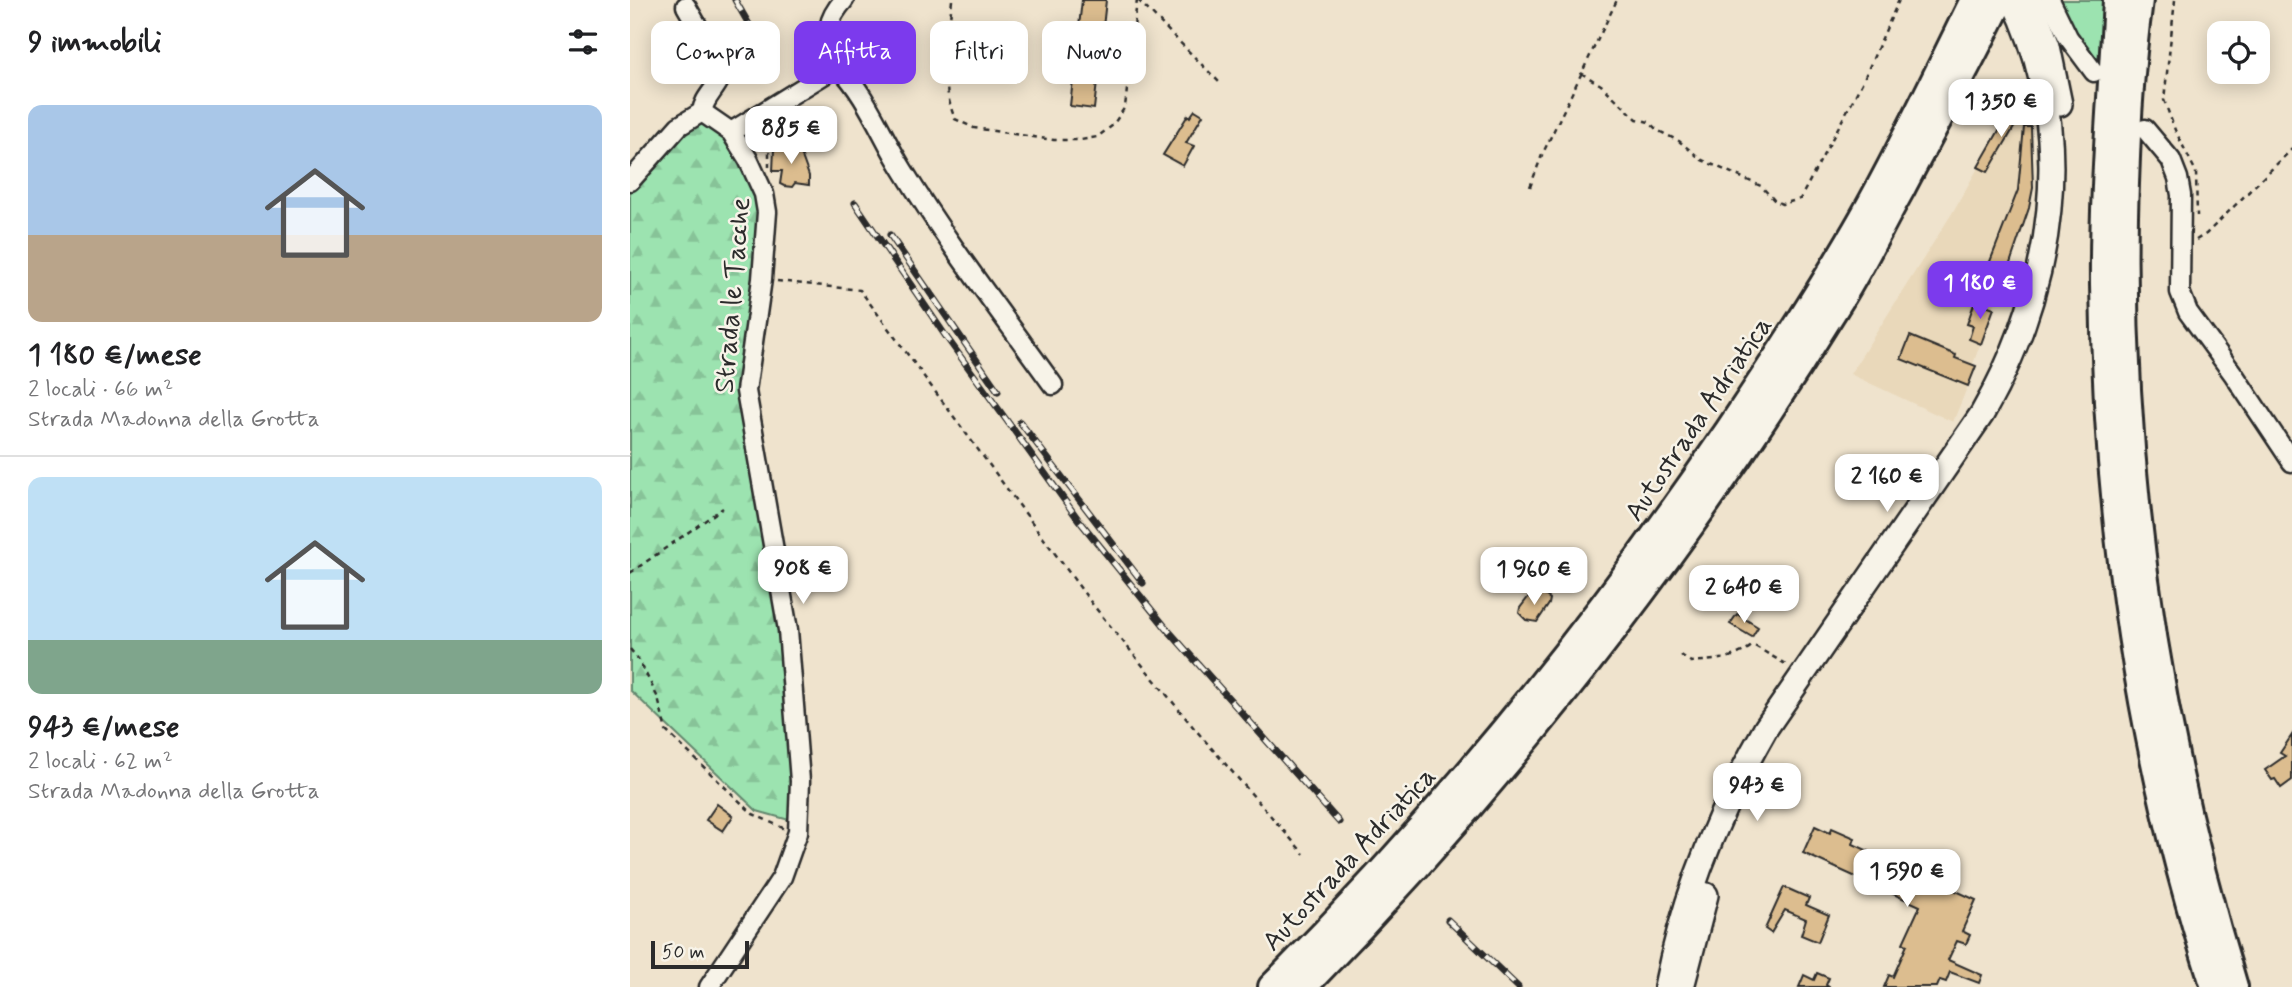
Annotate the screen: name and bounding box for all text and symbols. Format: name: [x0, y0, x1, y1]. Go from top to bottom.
chip: Compra: [651, 21, 780, 84]
chip: Affitta: [794, 21, 916, 84]
chip: Filtri: [930, 21, 1028, 84]
chip: Nuovo: [1042, 21, 1146, 84]
map controls: [2207, 21, 2270, 84]
button: locate: [2207, 21, 2270, 84]
text: 9 immobili: [28, 23, 162, 62]
icon: filters: [564, 23, 602, 61]
pin: 1 350 €: [1936, 80, 2066, 139]
text: 1 350 €: [1964, 87, 2038, 117]
pin: 885 €: [742, 106, 840, 166]
text: 885 €: [761, 114, 821, 144]
icon: home: [252, 150, 378, 276]
street label: Strada le Tacche: [706, 196, 760, 395]
pin: 1 180 €: [1915, 262, 2045, 321]
text: 1 180 €: [1944, 269, 2016, 299]
street label: Autostrada Adriatica: [1617, 310, 1782, 529]
text: 1 180 €/mese: [28, 336, 202, 375]
text: 2 locali · 66 m²: [28, 375, 173, 405]
text: Strada Madonna della Grotta: [28, 405, 320, 435]
pin: 2 160 €: [1822, 454, 1952, 514]
text: 2 160 €: [1851, 462, 1923, 492]
icon: home: [252, 522, 378, 648]
pin: 908 €: [754, 546, 852, 606]
pin: 1 960 €: [1469, 548, 1599, 607]
text: 908 €: [774, 554, 832, 584]
text: 1 960 €: [1496, 555, 1572, 585]
pin: 2 640 €: [1679, 566, 1809, 625]
text: 2 640 €: [1705, 573, 1783, 603]
text: 943 €/mese: [28, 708, 180, 747]
text: 2 locali · 62 m²: [28, 747, 173, 777]
street label: Autostrada Adriatica: [1254, 759, 1445, 960]
pin: 943 €: [1708, 764, 1806, 823]
text: 943 €: [1729, 771, 1785, 801]
text: Strada Madonna della Grotta: [28, 777, 320, 807]
pin: 1 590 €: [1842, 850, 1972, 909]
text: 1 590 €: [1869, 857, 1945, 887]
scale bar: [651, 938, 749, 970]
text: 50 m: [662, 940, 705, 965]

